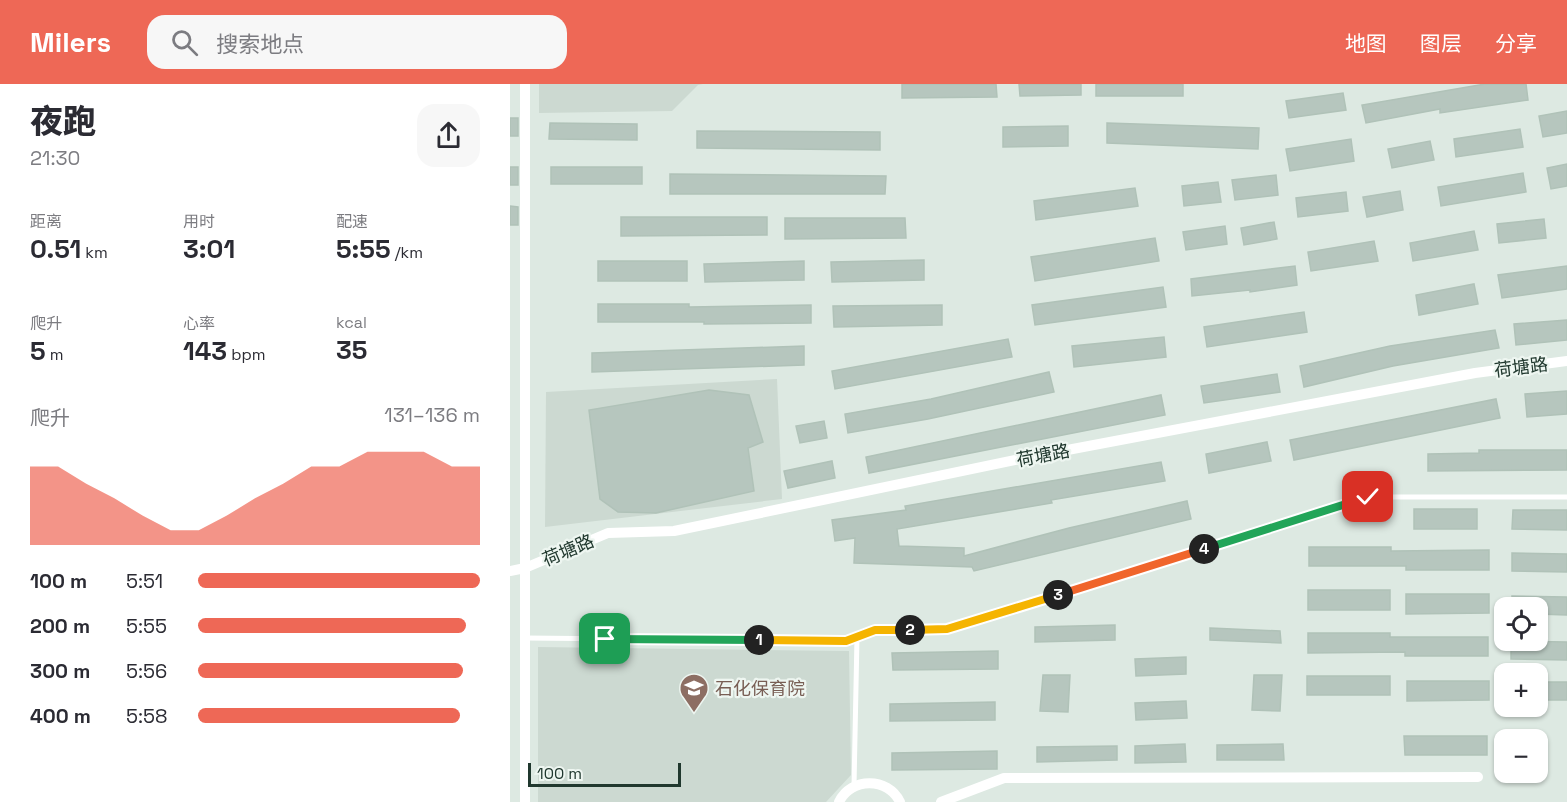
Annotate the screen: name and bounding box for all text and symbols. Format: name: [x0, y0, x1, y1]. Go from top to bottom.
search box: [147, 15, 567, 69]
text: Milers: [30, 24, 111, 60]
icon: search: [168, 26, 201, 59]
text: 搜索地点: [216, 30, 304, 58]
text: 地图: [1345, 30, 1387, 57]
text: 图层: [1420, 30, 1462, 57]
text: 分享: [1495, 30, 1537, 57]
text: 夜跑: [30, 101, 96, 143]
button: share: [417, 104, 480, 167]
text: 21:30: [30, 145, 80, 171]
text: 距离: [30, 211, 62, 232]
text: 用时: [183, 211, 215, 232]
text: 配速: [336, 211, 368, 232]
text: 0.51: [30, 232, 81, 266]
text: 3:01: [183, 232, 235, 266]
text: 5:55: [336, 232, 391, 266]
text: km: [81, 242, 108, 263]
text: /km: [391, 242, 423, 263]
text: kcal: [336, 312, 367, 333]
text: 爬升: [30, 313, 62, 334]
text: 心率: [183, 313, 215, 334]
text: 35: [336, 333, 367, 367]
text: 5: [30, 334, 46, 368]
text: 143: [183, 334, 227, 368]
text: m: [46, 344, 63, 365]
text: bpm: [227, 344, 266, 365]
street label: 荷塘路: [1493, 352, 1549, 382]
text: 131–136 m: [384, 402, 480, 428]
text: 爬升: [30, 405, 70, 431]
street label: 荷塘路: [1014, 439, 1072, 471]
pin: [1342, 471, 1393, 522]
icon: check: [1351, 480, 1384, 513]
street label: 荷塘路: [539, 529, 597, 571]
pin: 4: [1189, 534, 1219, 564]
text: 4: [1199, 538, 1209, 559]
text: 100 m: [30, 568, 87, 594]
text: 5:51: [126, 568, 163, 594]
pin: 3: [1043, 580, 1073, 610]
text: 3: [1053, 584, 1063, 605]
map controls: [1494, 597, 1548, 783]
button: locate: [1494, 597, 1548, 651]
text: 200 m: [30, 613, 90, 639]
text: 5:55: [126, 613, 167, 639]
pin: [579, 613, 630, 664]
pin: 2: [895, 615, 925, 645]
text: 2: [905, 619, 915, 640]
icon: arrive: [588, 622, 621, 655]
pin: 1: [744, 625, 774, 655]
text: 1: [755, 629, 763, 650]
text: 300 m: [30, 658, 90, 684]
text: 5:56: [126, 658, 167, 684]
button: +: [1494, 663, 1548, 717]
school or university icon: 石化保育院: [678, 672, 710, 714]
place label: 石化保育院: [715, 677, 805, 700]
text: 400 m: [30, 703, 91, 729]
text: 5:58: [126, 703, 167, 729]
button: −: [1494, 729, 1548, 783]
scale bar: [528, 760, 681, 788]
text: 100 m: [537, 763, 582, 784]

